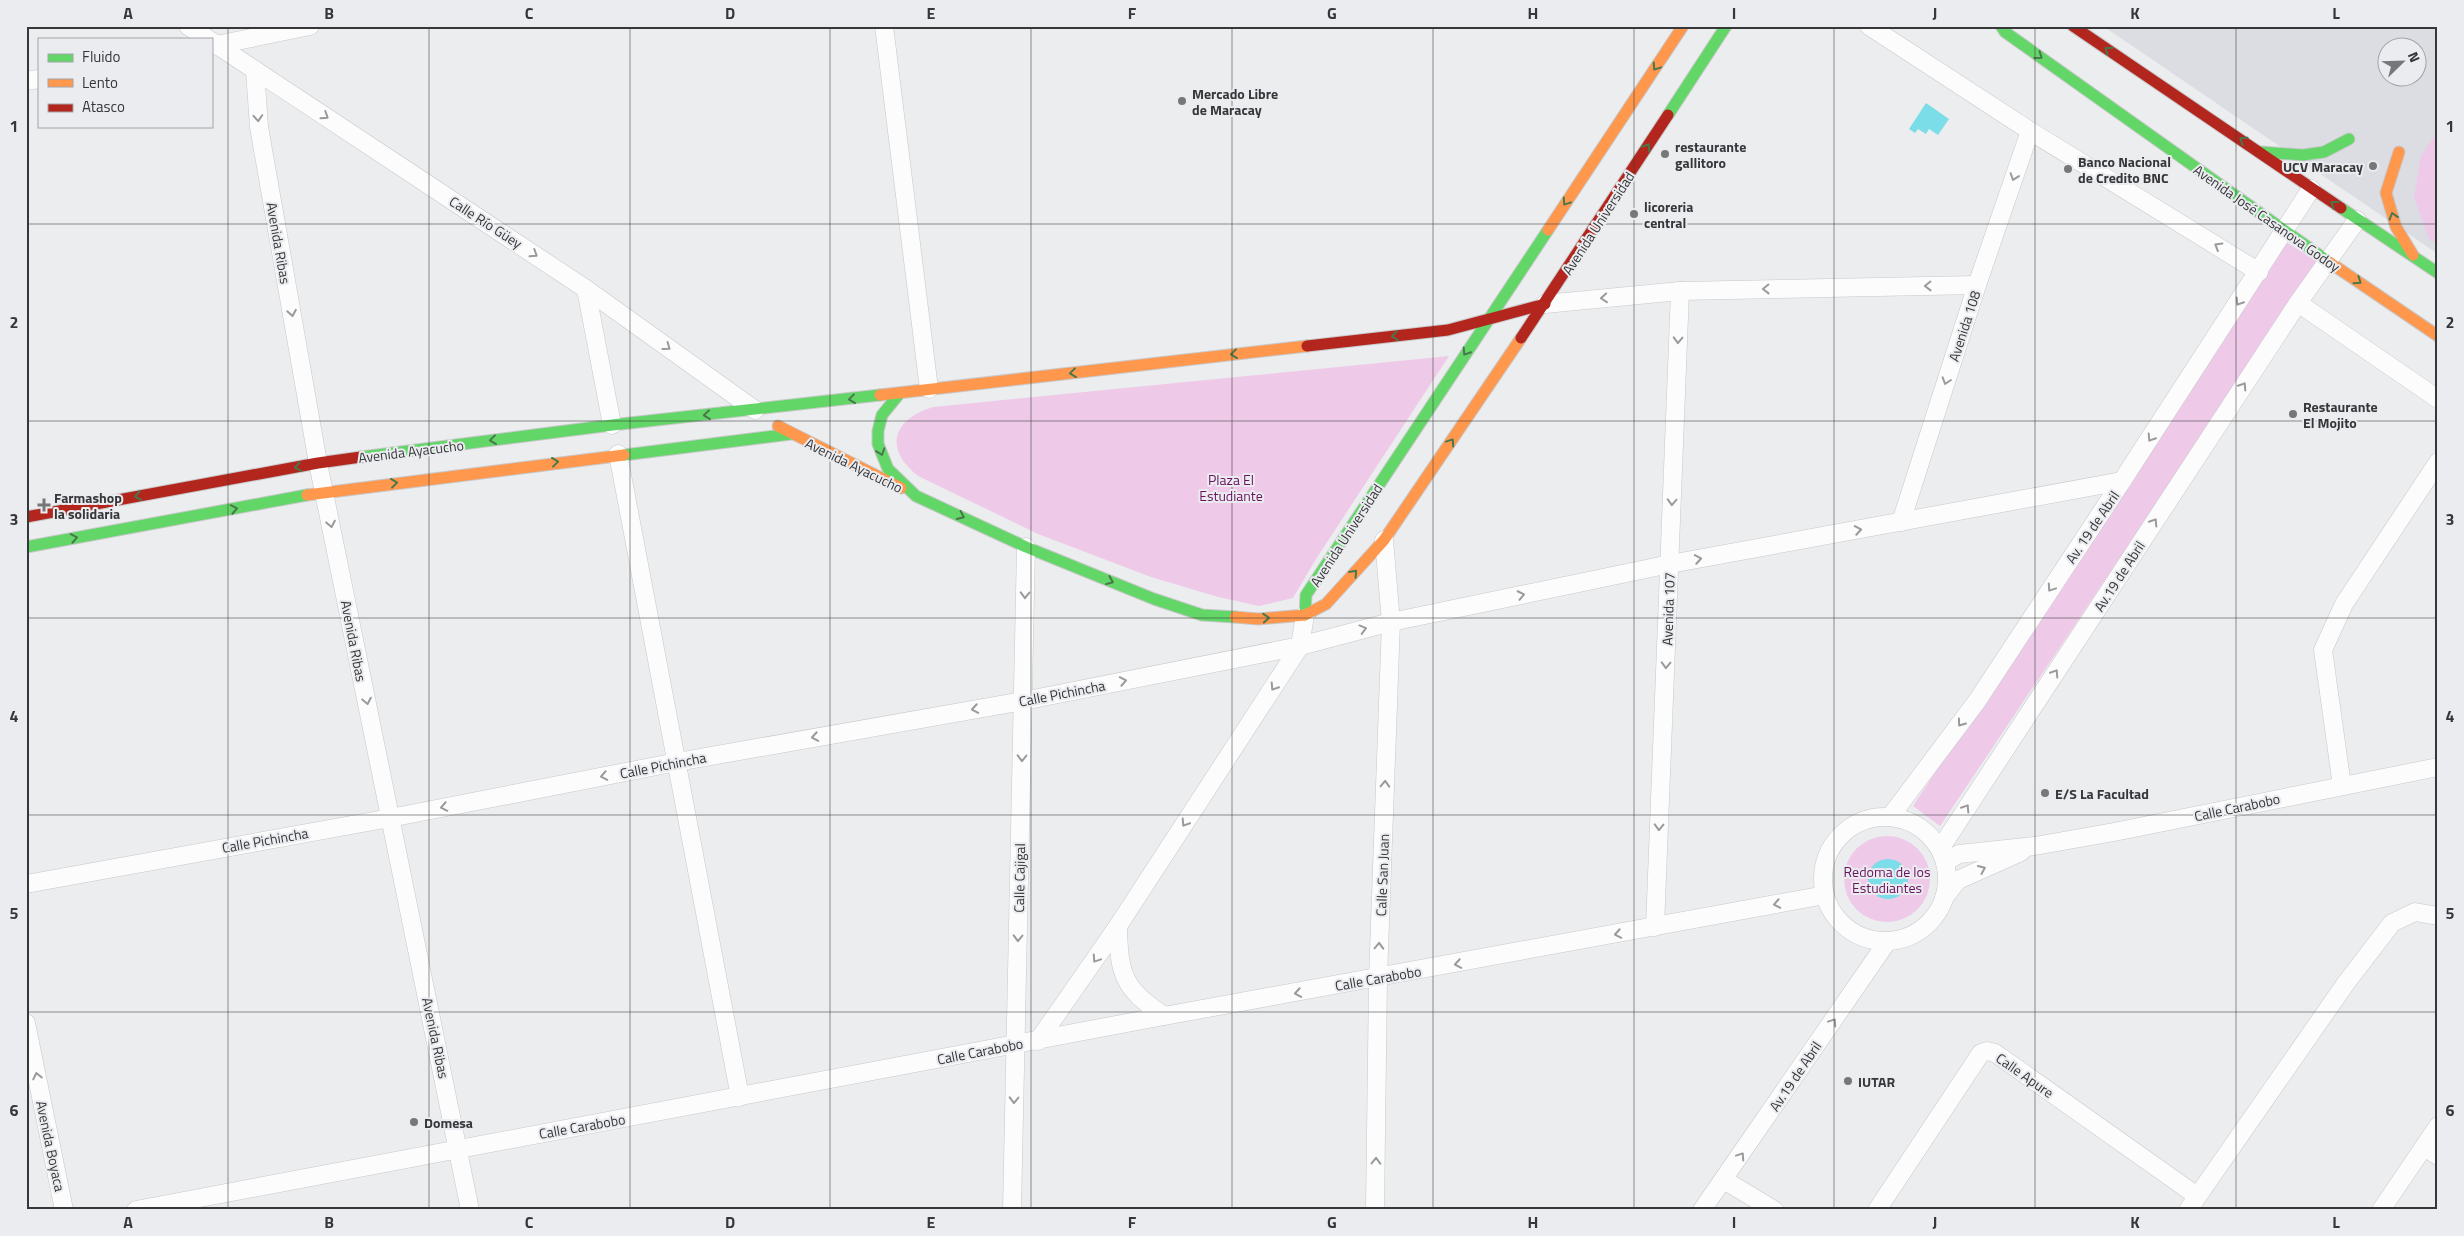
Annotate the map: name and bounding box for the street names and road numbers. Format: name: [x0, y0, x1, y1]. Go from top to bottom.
street label: Avenida José Casanova Godoy: [2189, 159, 2345, 277]
street label: Avenida Universidad: [1557, 167, 1639, 279]
street label: Calle Río Güey: [445, 191, 527, 254]
street label: Avenida Ribas: [262, 201, 296, 285]
street label: Avenida 108: [1943, 288, 1985, 364]
street label: Avenida Ayacucho: [802, 432, 906, 498]
street label: Avenida Ayacucho: [357, 434, 465, 468]
street label: Avenida Universidad: [1305, 479, 1387, 591]
street label: Av. 19 de Abril: [2060, 486, 2124, 568]
street label: Av.19 de Abril: [2088, 537, 2150, 615]
street label: Avenida 107: [1656, 572, 1680, 646]
street label: Avenida Ribas: [336, 599, 372, 683]
street label: Calle Pichincha: [1017, 674, 1107, 712]
street label: Calle Pichincha: [618, 746, 708, 784]
street label: Calle Carabobo: [2192, 788, 2282, 826]
street label: Calle Pichincha: [220, 822, 310, 858]
street label: Calle San Juan: [1370, 833, 1394, 917]
street label: Calle Cajigal: [1008, 843, 1030, 913]
street label: Calle Carabobo: [1333, 960, 1423, 996]
street label: Avenida Ribas: [417, 995, 455, 1081]
street label: Calle Carabobo: [935, 1032, 1025, 1070]
street label: Av.19 de Abril: [1764, 1037, 1826, 1115]
street label: Calle Apure: [1992, 1047, 2058, 1103]
street label: Avenida Boyaca: [31, 1099, 71, 1193]
street label: Calle Carabobo: [537, 1108, 627, 1144]

